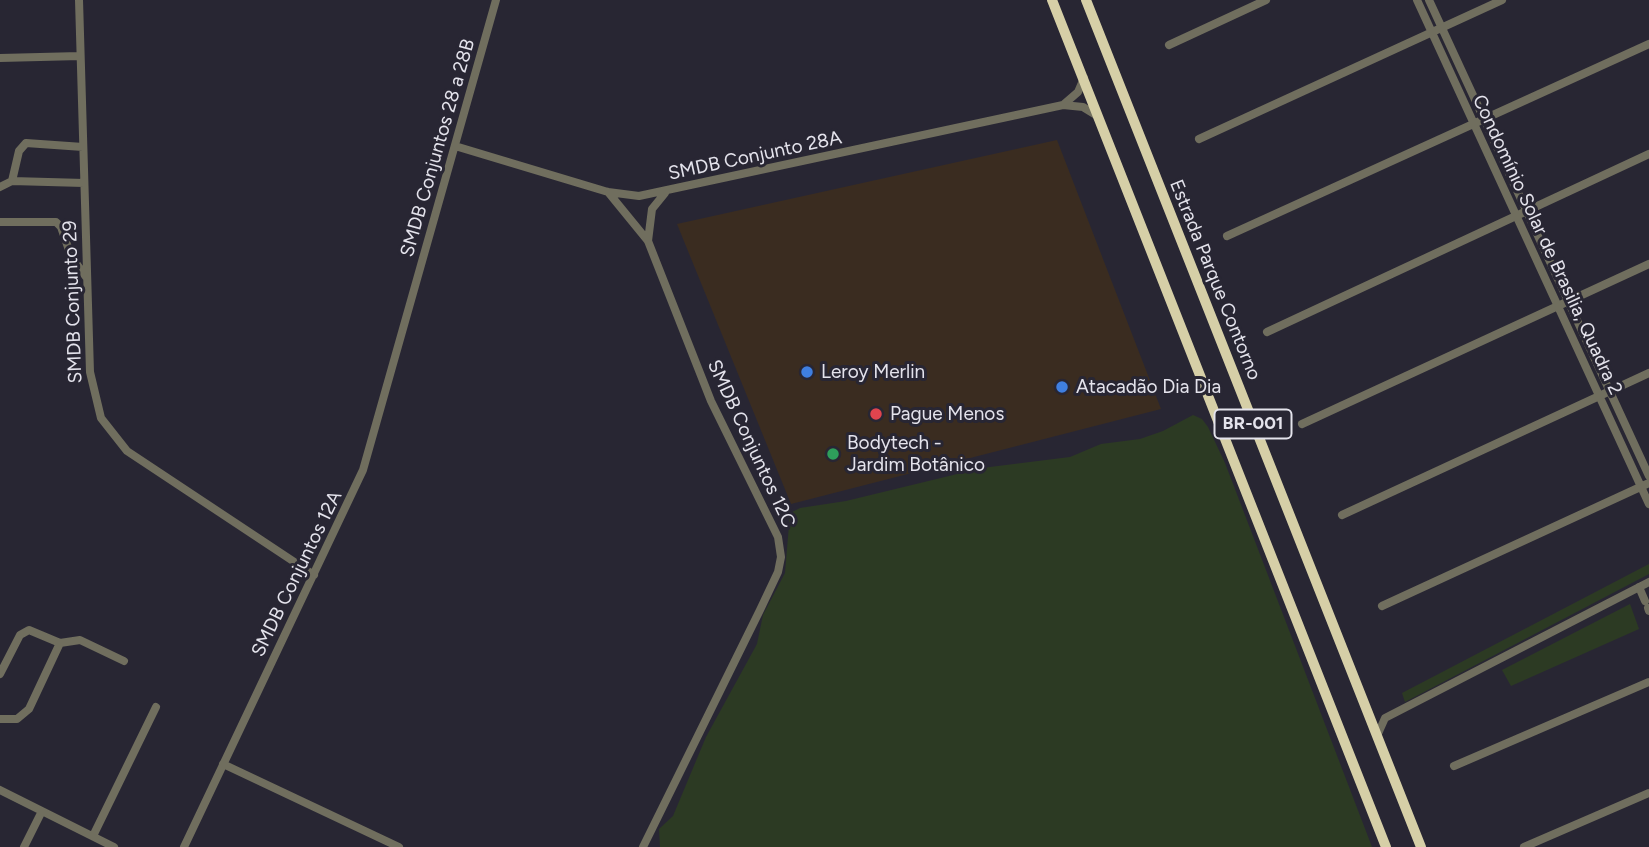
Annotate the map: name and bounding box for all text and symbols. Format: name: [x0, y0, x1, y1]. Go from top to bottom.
street label: SMDB Conjuntos 28 a 28B: [396, 36, 480, 260]
street label: Condomínio Solar de Brasilia, Quadra 2: [1467, 91, 1627, 399]
street label: SMDB Conjunto 28A: [666, 126, 844, 186]
street label: Estrada Parque Contorno: [1164, 177, 1266, 383]
street label: SMDB Conjunto 29: [59, 220, 87, 384]
street label: SMDB Conjuntos 12C: [702, 356, 800, 532]
place label: Leroy Merlin: [821, 361, 925, 383]
marker: Leroy Merlin: [799, 364, 815, 380]
place label: Atacadão Dia Dia: [1076, 376, 1221, 398]
marker: Atacadão Dia Dia: [1054, 379, 1070, 395]
place label: Pague Menos: [890, 403, 1004, 425]
marker: Pague Menos: [868, 406, 884, 422]
road number: BR-001: [1214, 410, 1292, 438]
place label: Bodytech - Jardim Botânico: [847, 432, 985, 476]
marker: Bodytech - Jardim Botânico: [825, 446, 841, 462]
street label: SMDB Conjuntos 12A: [247, 487, 347, 661]

